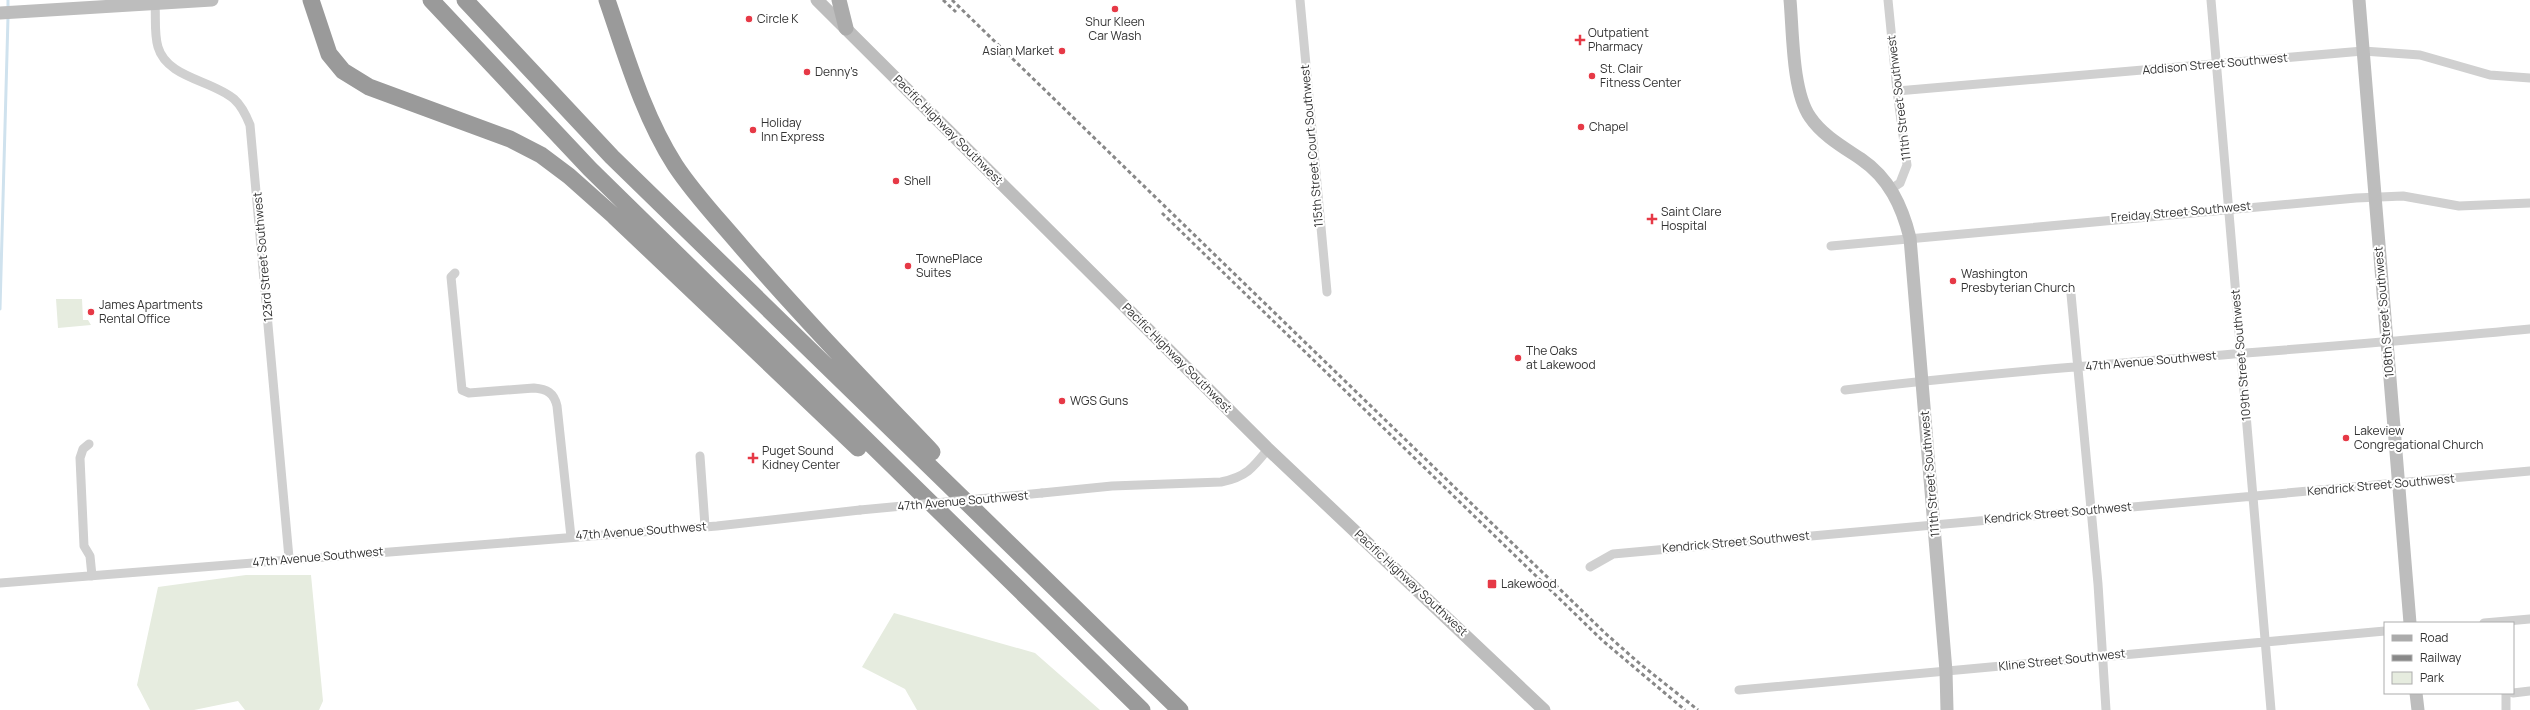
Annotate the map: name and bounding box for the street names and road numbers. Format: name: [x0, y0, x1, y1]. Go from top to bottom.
street label: 111th Street Southwest: [1882, 34, 1915, 162]
street label: Addison Street Southwest: [2142, 49, 2289, 78]
street label: 115th Street Court Southwest: [1296, 64, 1327, 228]
street label: Pacific Highway Southwest: [890, 71, 1007, 188]
street label: 123rd Street Southwest: [248, 191, 277, 323]
street label: Freiday Street Southwest: [2110, 197, 2252, 226]
street label: 108th Street Southwest: [2369, 246, 2398, 378]
street label: 109th Street Southwest: [2226, 288, 2255, 422]
street label: Pacific Highway Southwest: [1119, 299, 1236, 416]
street label: 47th Avenue Southwest: [2085, 346, 2217, 375]
street label: 111th Street Southwest: [1915, 410, 1943, 538]
street label: Kendrick Street Southwest: [2306, 470, 2456, 499]
street label: 47th Avenue Southwest: [897, 486, 1029, 515]
street label: Kendrick Street Southwest: [1983, 498, 2133, 527]
street label: 47th Avenue Southwest: [575, 517, 707, 544]
street label: Pacific Highway Southwest: [1351, 526, 1472, 640]
street label: Kendrick Street Southwest: [1661, 527, 1811, 556]
street label: 47th Avenue Southwest: [252, 542, 384, 571]
street label: Kline Street Southwest: [1998, 644, 2126, 675]

